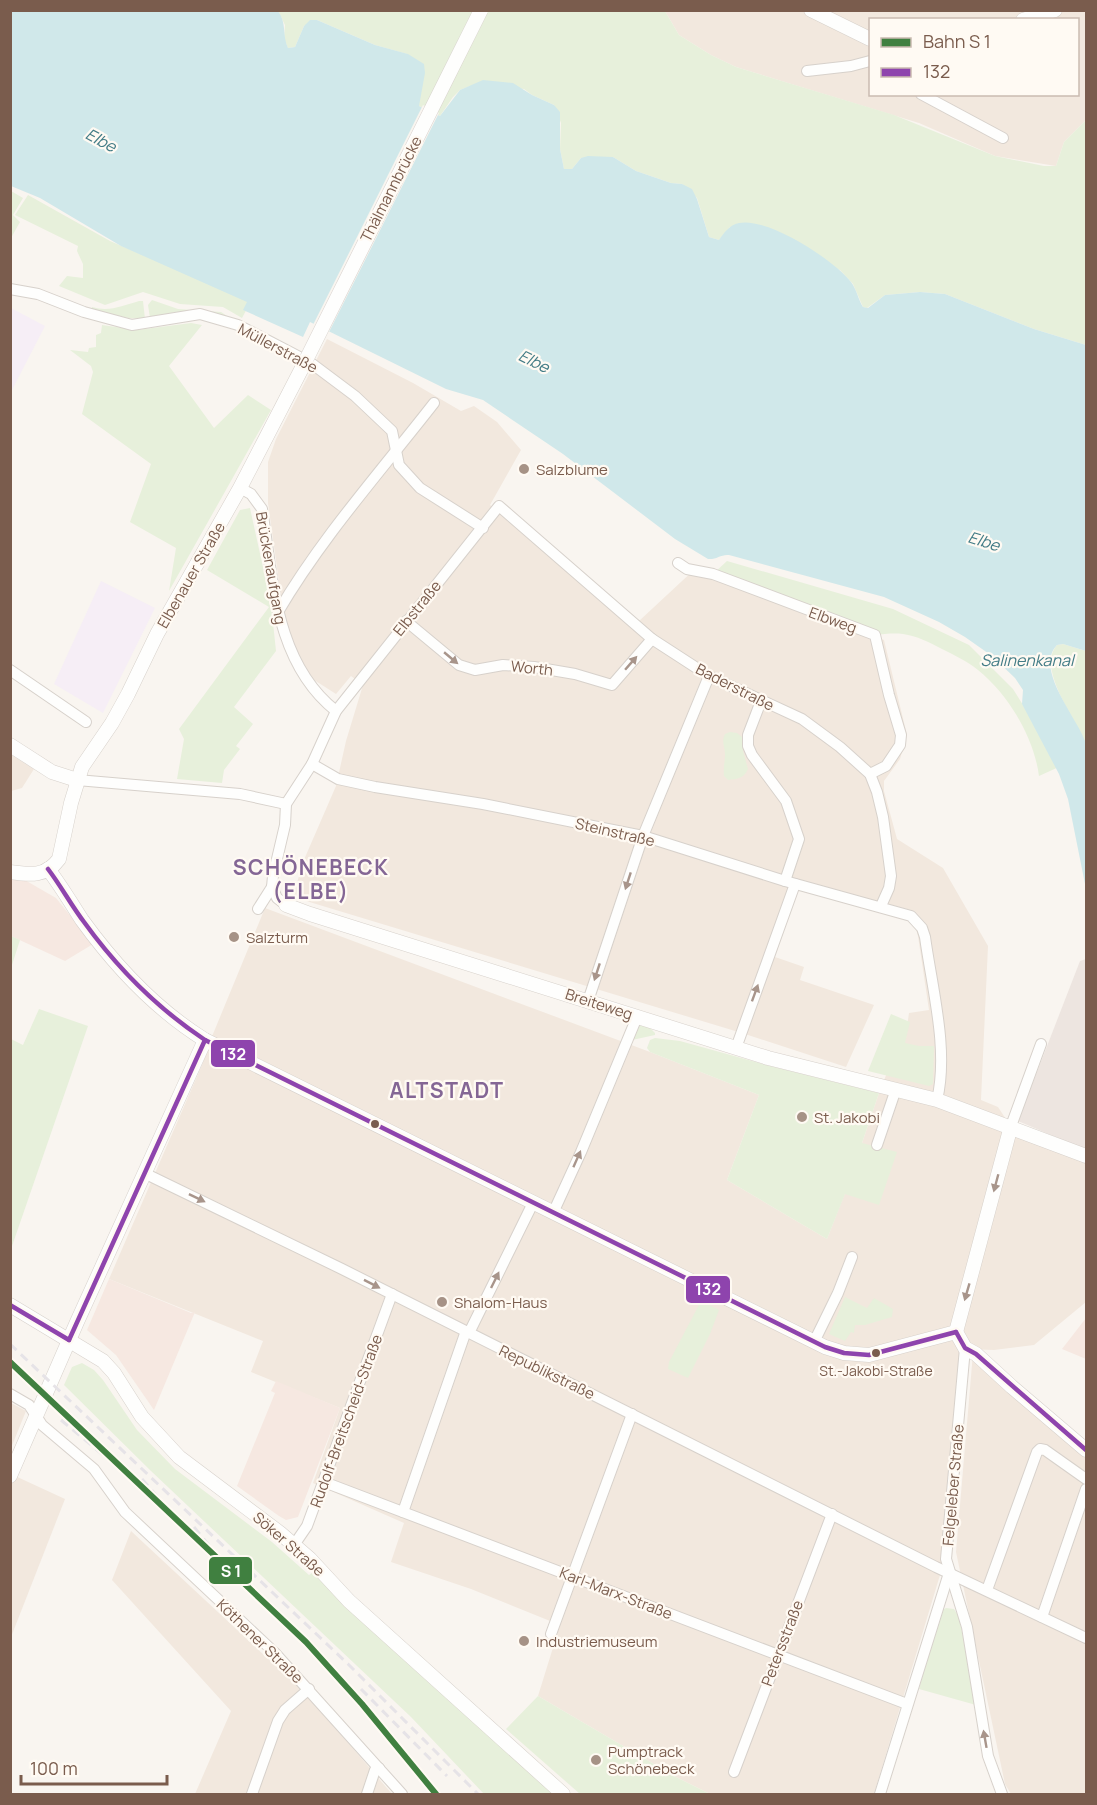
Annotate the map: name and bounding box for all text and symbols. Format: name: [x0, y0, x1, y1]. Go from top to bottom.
legend: [869, 18, 1079, 96]
text: Bahn S 1: [923, 29, 991, 53]
text: 132: [923, 59, 950, 83]
water label: Elbe: [82, 123, 122, 158]
street label: Thälmannbrücke: [355, 132, 427, 246]
street label: Müllerstraße: [234, 318, 322, 378]
water label: Elbe: [515, 344, 555, 379]
place label: Salzblume: [536, 459, 608, 480]
marker: Salzblume: [517, 462, 531, 476]
street label: Brückenaufgang: [251, 510, 291, 626]
street label: Elbenauer Straße: [152, 518, 230, 632]
water label: Elbe: [966, 526, 1004, 557]
street label: Elbstraße: [388, 576, 446, 640]
street label: Elbweg: [806, 602, 860, 638]
water label: Salinenkanal: [980, 649, 1076, 671]
one-way arrow: [443, 652, 459, 665]
street label: Worth: [510, 655, 554, 681]
one-way arrow: [624, 656, 638, 671]
street label: Baderstraße: [692, 658, 778, 716]
street label: Steinstraße: [573, 813, 657, 851]
district label: SCHÖNEBECK (ELBE): [233, 853, 389, 905]
one-way arrow: [622, 872, 632, 890]
place label: Salzturm: [246, 927, 308, 948]
marker: Salzturm: [227, 930, 241, 944]
one-way arrow: [592, 964, 602, 982]
street label: Breiteweg: [563, 983, 635, 1025]
one-way arrow: [751, 984, 761, 1002]
line badge: 132: [210, 1039, 256, 1068]
text: 132: [220, 1043, 246, 1065]
district label: ALTSTADT: [389, 1076, 505, 1104]
place label: St. Jakobi: [814, 1107, 880, 1128]
marker: St. Jakobi: [795, 1110, 809, 1124]
unlabelled marker: [369, 1118, 381, 1130]
one-way arrow: [573, 1151, 582, 1168]
one-way arrow: [991, 1174, 1000, 1192]
one-way arrow: [189, 1193, 206, 1203]
one-way arrow: [490, 1271, 500, 1288]
line badge: 132: [685, 1275, 731, 1304]
text: 132: [695, 1278, 721, 1300]
one-way arrow: [364, 1279, 381, 1289]
one-way arrow: [961, 1283, 971, 1301]
place label: Shalom-Haus: [454, 1292, 547, 1313]
marker: Shalom-Haus: [435, 1295, 449, 1309]
street label: Rudolf-Breitscheid-Straße: [305, 1331, 387, 1511]
street label: Republikstraße: [496, 1340, 599, 1404]
marker: St.-Jakobi-Straße: [870, 1347, 882, 1359]
place label: St.-Jakobi-Straße: [819, 1361, 933, 1380]
street label: Felgeleber Straße: [937, 1423, 969, 1547]
street label: Söker Straße: [249, 1507, 330, 1581]
line badge: S 1: [208, 1556, 253, 1585]
text: S 1: [221, 1560, 241, 1582]
street label: Karl-Marx-Straße: [556, 1562, 676, 1624]
street label: Köthener Straße: [212, 1594, 308, 1688]
street label: Petersstraße: [756, 1597, 808, 1689]
place label: Industriemuseum: [536, 1631, 657, 1652]
marker: Industriemuseum: [517, 1634, 531, 1648]
one-way arrow: [981, 1729, 990, 1748]
place label: Pumptrack Schönebeck: [608, 1741, 695, 1779]
scale bar: [21, 1748, 166, 1786]
marker: Pumptrack Schönebeck: [589, 1753, 603, 1767]
text: 100 m: [30, 1756, 78, 1780]

